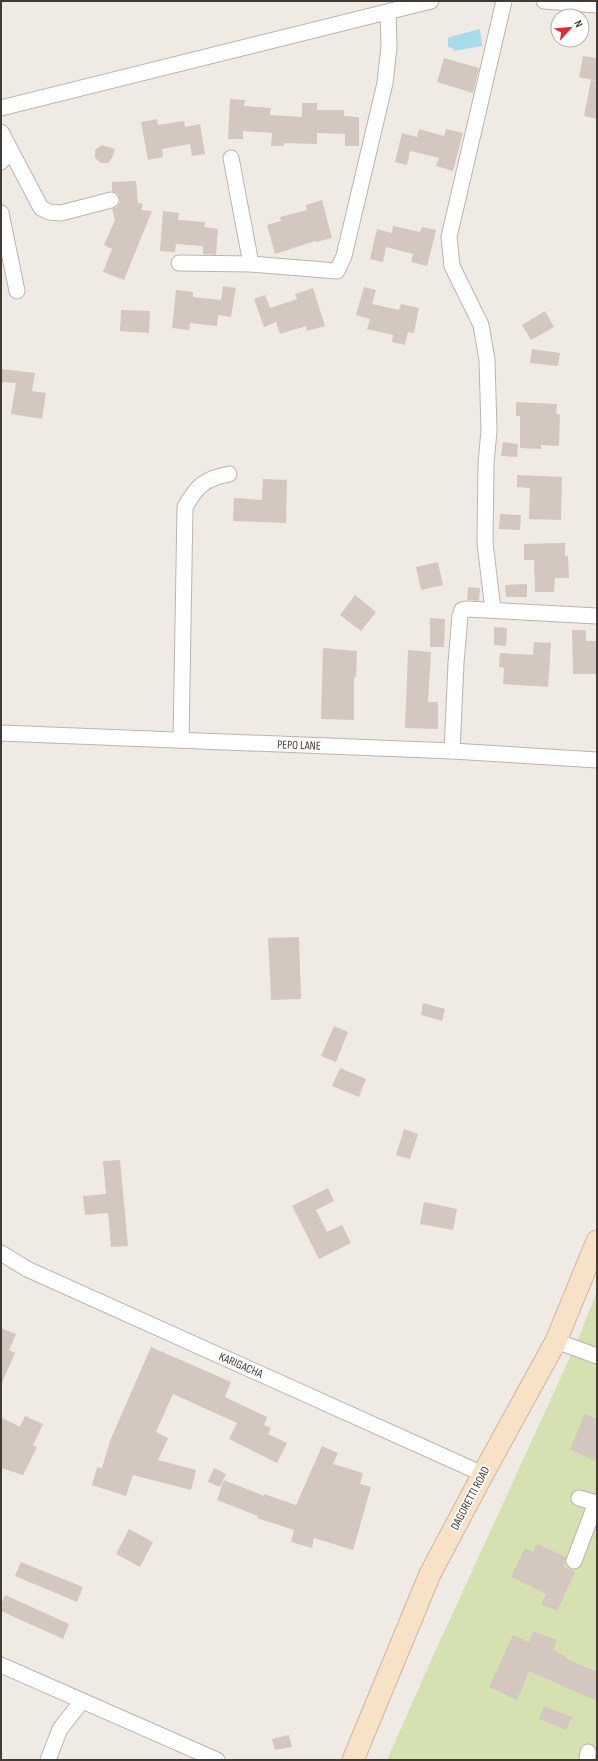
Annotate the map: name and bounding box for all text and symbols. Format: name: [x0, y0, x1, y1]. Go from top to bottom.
north arrow: [550, 8, 590, 48]
text: N: [571, 18, 586, 29]
street label: PEPO LANE: [277, 737, 321, 754]
street label: KARIGACHA: [216, 1349, 266, 1382]
street label: DAGORETTI ROAD: [447, 1464, 493, 1533]

